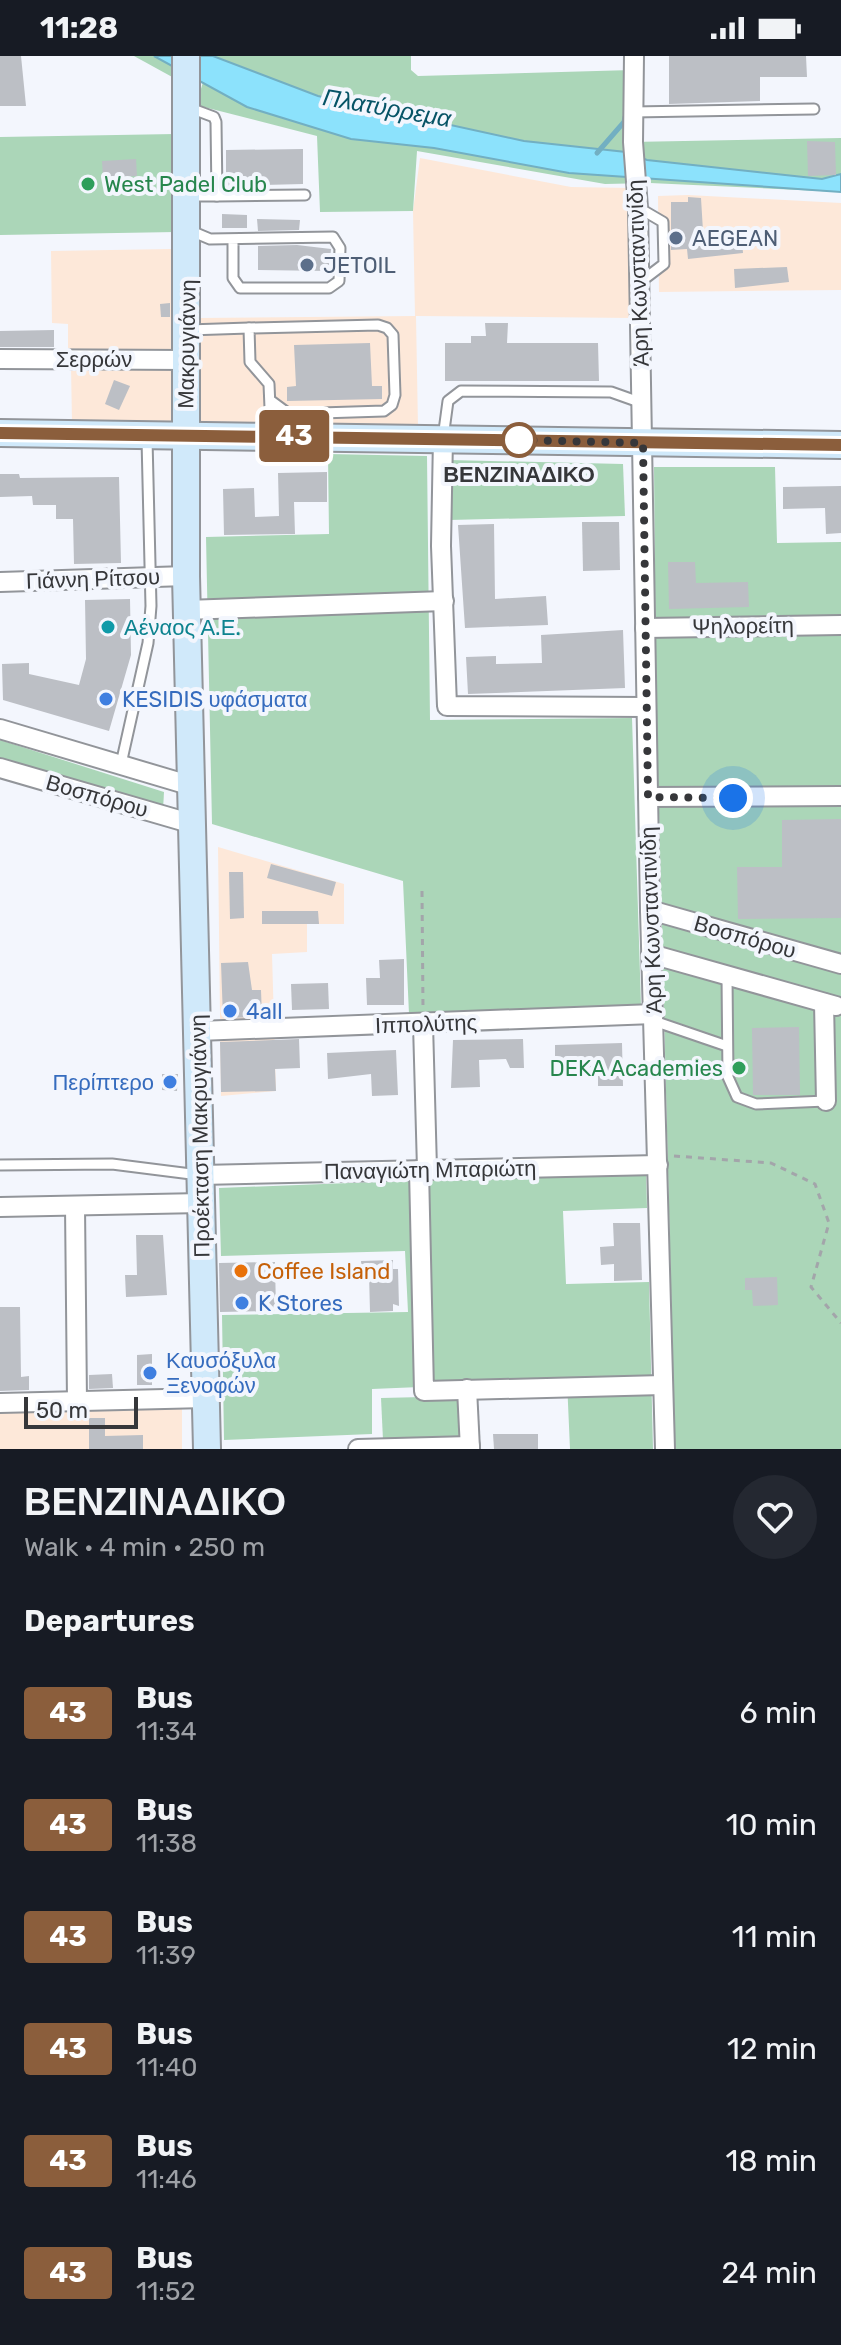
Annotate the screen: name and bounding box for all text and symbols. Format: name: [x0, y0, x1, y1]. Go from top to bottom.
text: 11:28: [40, 10, 118, 46]
water label: Πλατύρρεμα: [321, 83, 455, 133]
place label: West Padel Club: [104, 171, 267, 198]
marker: West Padel Club: [79, 175, 97, 193]
street label: Άρη Κωνσταντινίδη: [621, 179, 655, 367]
place label: AEGEAN: [692, 225, 778, 252]
marker: AEGEAN: [667, 229, 685, 247]
place label: JETOIL: [323, 252, 396, 279]
marker: JETOIL: [298, 256, 316, 274]
street label: Μακρυγιάννη: [172, 279, 202, 409]
street label: Σερρών: [56, 346, 132, 373]
line badge: 43: [258, 410, 330, 462]
text: 43: [275, 419, 313, 452]
marker: ΒΕΝΖΙΝΑΔΙΚΟ: [502, 423, 536, 457]
place label: ΒΕΝΖΙΝΑΔΙΚΟ: [443, 461, 595, 488]
street label: Γιάννη Ρίτσου: [25, 563, 161, 595]
street label: Ψηλορείτη: [692, 612, 794, 640]
place label: Αέναος Α.Ε.: [124, 614, 241, 641]
marker: Αέναος Α.Ε.: [99, 618, 117, 636]
place label: KESIDIS υφάσματα: [122, 686, 308, 713]
marker: KESIDIS υφάσματα: [97, 690, 115, 708]
street label: Βοσπόρου: [43, 769, 151, 823]
your location: [713, 778, 753, 818]
street label: Άρη Κωνσταντινίδη: [634, 826, 668, 1014]
street label: Βοσπόρου: [691, 910, 799, 964]
place label: 4all: [246, 998, 283, 1025]
marker: 4all: [221, 1002, 239, 1020]
street label: Ιππολύτης: [375, 1009, 477, 1039]
street label: Προέκταση Μακρυγιάννη: [184, 1014, 216, 1258]
place label: DEKA Academies: [550, 1055, 723, 1082]
marker: DEKA Academies: [730, 1059, 748, 1077]
place label: Περίπτερο: [52, 1069, 154, 1096]
marker: Περίπτερο: [161, 1073, 179, 1091]
street label: Παναγιώτη Μπαριώτη: [324, 1155, 536, 1185]
place label: Coffee Island: [257, 1258, 390, 1285]
marker: Coffee Island: [232, 1262, 250, 1280]
place label: K Stores: [258, 1290, 343, 1317]
marker: K Stores: [233, 1294, 251, 1312]
place label: Καυσόξυλα Ξενοφών: [166, 1347, 277, 1399]
marker: Καυσόξυλα Ξενοφών: [141, 1364, 159, 1382]
scale bar: [24, 1393, 138, 1429]
text: 50 m: [36, 1397, 88, 1424]
button: heart: [733, 1475, 817, 1559]
text: ΒΕΝΖΙΝΑΔΙΚΟ: [24, 1479, 286, 1525]
text: Walk · 4 min · 250 m: [24, 1532, 265, 1563]
text: Departures: [24, 1603, 195, 1639]
text: Bus: [136, 1680, 193, 1716]
text: 6 min: [739, 1695, 817, 1731]
text: 43: [49, 1696, 87, 1729]
text: 11:34: [136, 1716, 197, 1747]
text: Bus: [136, 1792, 193, 1828]
text: 10 min: [726, 1807, 817, 1843]
text: 43: [49, 1808, 87, 1841]
text: 11:38: [136, 1828, 197, 1859]
text: Bus: [136, 1904, 193, 1940]
text: 11 min: [732, 1919, 817, 1955]
text: 43: [49, 1920, 87, 1953]
text: 11:39: [136, 1940, 196, 1971]
text: Bus: [136, 2016, 193, 2052]
text: 12 min: [727, 2031, 817, 2067]
text: 43: [49, 2032, 87, 2065]
text: 11:40: [136, 2052, 198, 2083]
text: Bus: [136, 2128, 193, 2164]
text: 18 min: [726, 2143, 817, 2179]
text: 43: [49, 2144, 87, 2177]
text: 11:46: [136, 2164, 197, 2195]
text: Bus: [136, 2240, 193, 2276]
text: 24 min: [722, 2255, 817, 2291]
text: 43: [49, 2256, 87, 2289]
text: 11:52: [136, 2276, 196, 2307]

